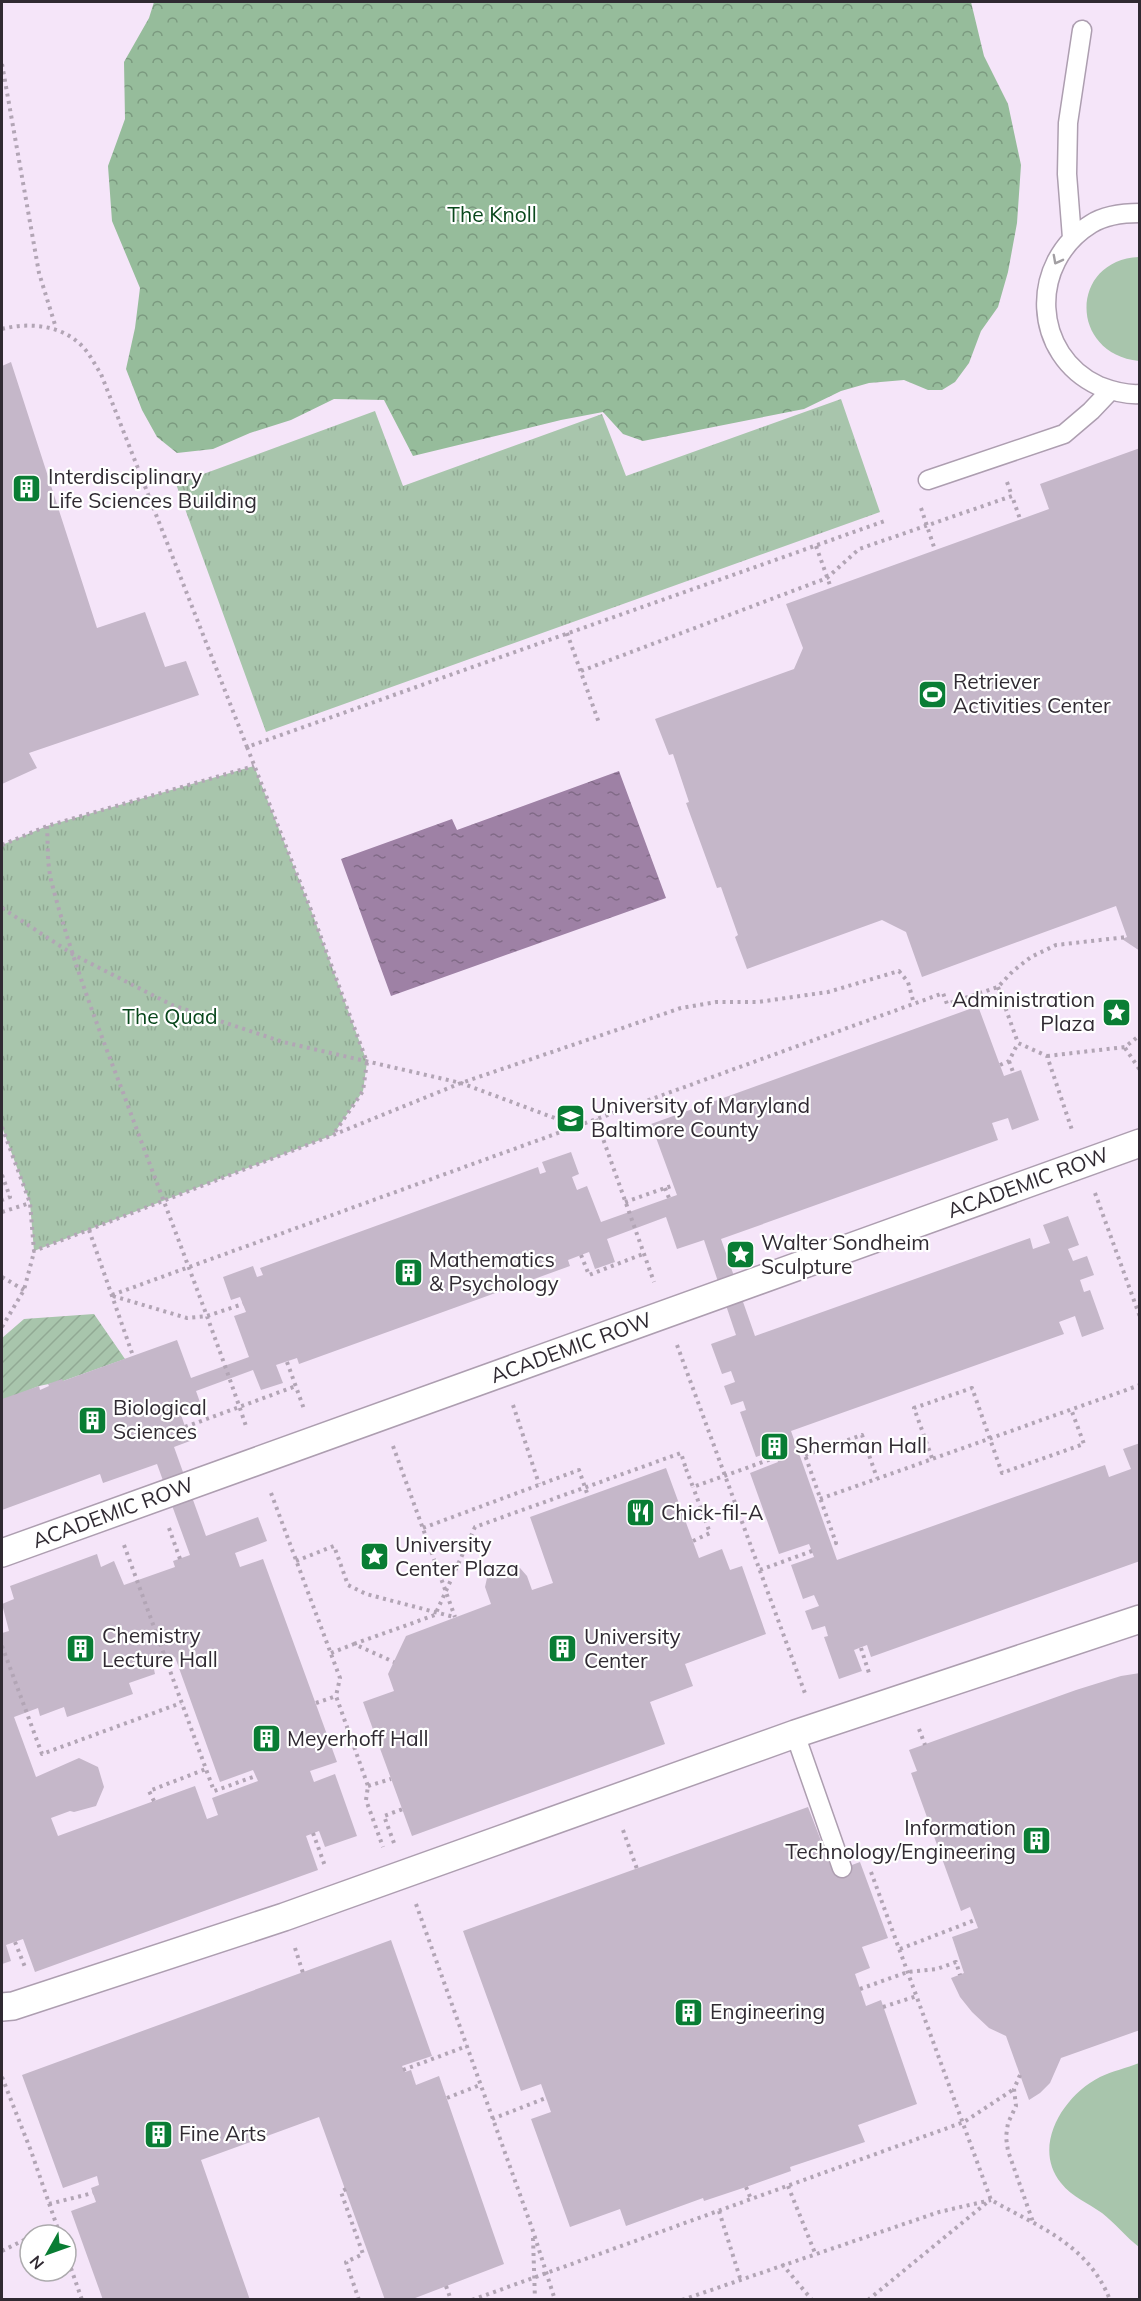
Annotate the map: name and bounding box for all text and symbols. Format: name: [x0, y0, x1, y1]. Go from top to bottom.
park label: The Knoll: [447, 201, 537, 227]
one-way arrow: [1053, 254, 1064, 264]
place label: Interdisciplinary Life Sciences Building: [48, 463, 257, 513]
building icon: Interdisciplinary Life Sciences Building: [11, 473, 43, 505]
place label: Retriever Activities Center: [953, 668, 1111, 718]
sports icon: Retriever Activities Center: [916, 678, 948, 710]
place label: Administration Plaza: [952, 986, 1095, 1036]
place icon: Administration Plaza: [1100, 996, 1132, 1028]
park label: The Quad: [122, 1003, 218, 1029]
place label: University of Maryland Baltimore County: [591, 1092, 810, 1142]
school or university icon: University of Maryland Baltimore County: [554, 1102, 586, 1134]
street label: ACADEMIC ROW: [944, 1141, 1112, 1223]
place label: Walter Sondheim Sculpture: [761, 1229, 930, 1279]
place icon: Walter Sondheim Sculpture: [724, 1239, 756, 1271]
place label: Mathematics & Psychology: [429, 1246, 559, 1296]
building icon: Mathematics & Psychology: [392, 1256, 424, 1288]
street label: ACADEMIC ROW: [487, 1306, 655, 1388]
place label: Biological Sciences: [113, 1394, 207, 1444]
building icon: Biological Sciences: [76, 1404, 108, 1436]
building icon: Sherman Hall: [758, 1430, 790, 1462]
place label: Sherman Hall: [795, 1432, 927, 1458]
street label: ACADEMIC ROW: [29, 1471, 197, 1553]
restaurant icon: Chick-fil-A: [624, 1497, 656, 1529]
place label: Chick-fil-A: [661, 1499, 764, 1525]
place label: University Center Plaza: [395, 1531, 519, 1581]
place icon: University Center Plaza: [358, 1541, 390, 1573]
place label: Chemistry Lecture Hall: [102, 1622, 218, 1672]
place label: University Center: [584, 1623, 681, 1673]
building icon: Chemistry Lecture Hall: [65, 1632, 97, 1664]
building icon: University Center: [547, 1633, 579, 1665]
building icon: Meyerhoff Hall: [250, 1723, 282, 1755]
place label: Meyerhoff Hall: [287, 1725, 429, 1751]
place label: Information Technology/Engineering: [785, 1814, 1016, 1864]
building icon: Information Technology/Engineering: [1021, 1824, 1053, 1856]
building icon: Engineering: [673, 1996, 705, 2028]
place label: Engineering: [710, 1998, 825, 2024]
building icon: Fine Arts: [142, 2118, 174, 2150]
place label: Fine Arts: [179, 2120, 266, 2146]
north arrow: [18, 2223, 78, 2283]
text: N: [25, 2252, 48, 2274]

